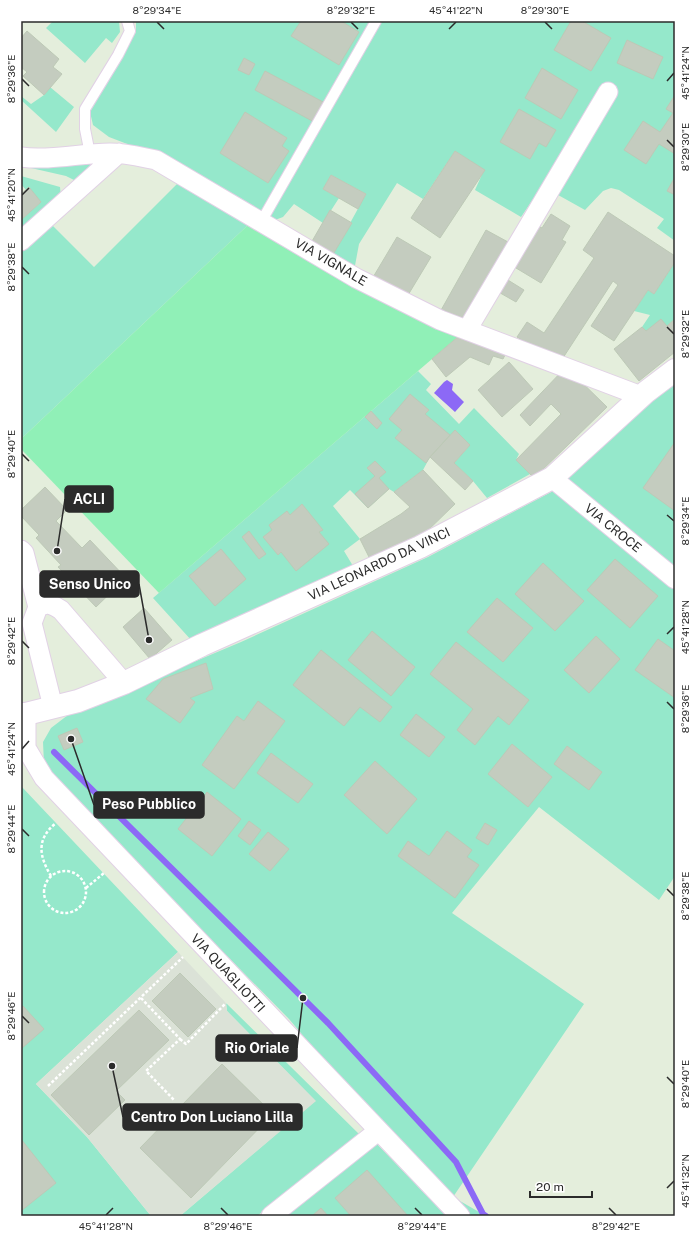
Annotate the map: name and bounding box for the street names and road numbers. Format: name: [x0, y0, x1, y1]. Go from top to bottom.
street label: VIA VIGNALE: [292, 235, 370, 289]
street label: VIA CROCE: [581, 500, 645, 556]
street label: VIA LEONARDO DA VINCI: [306, 524, 452, 604]
street label: VIA QUAGLIOTTI: [188, 931, 268, 1015]

